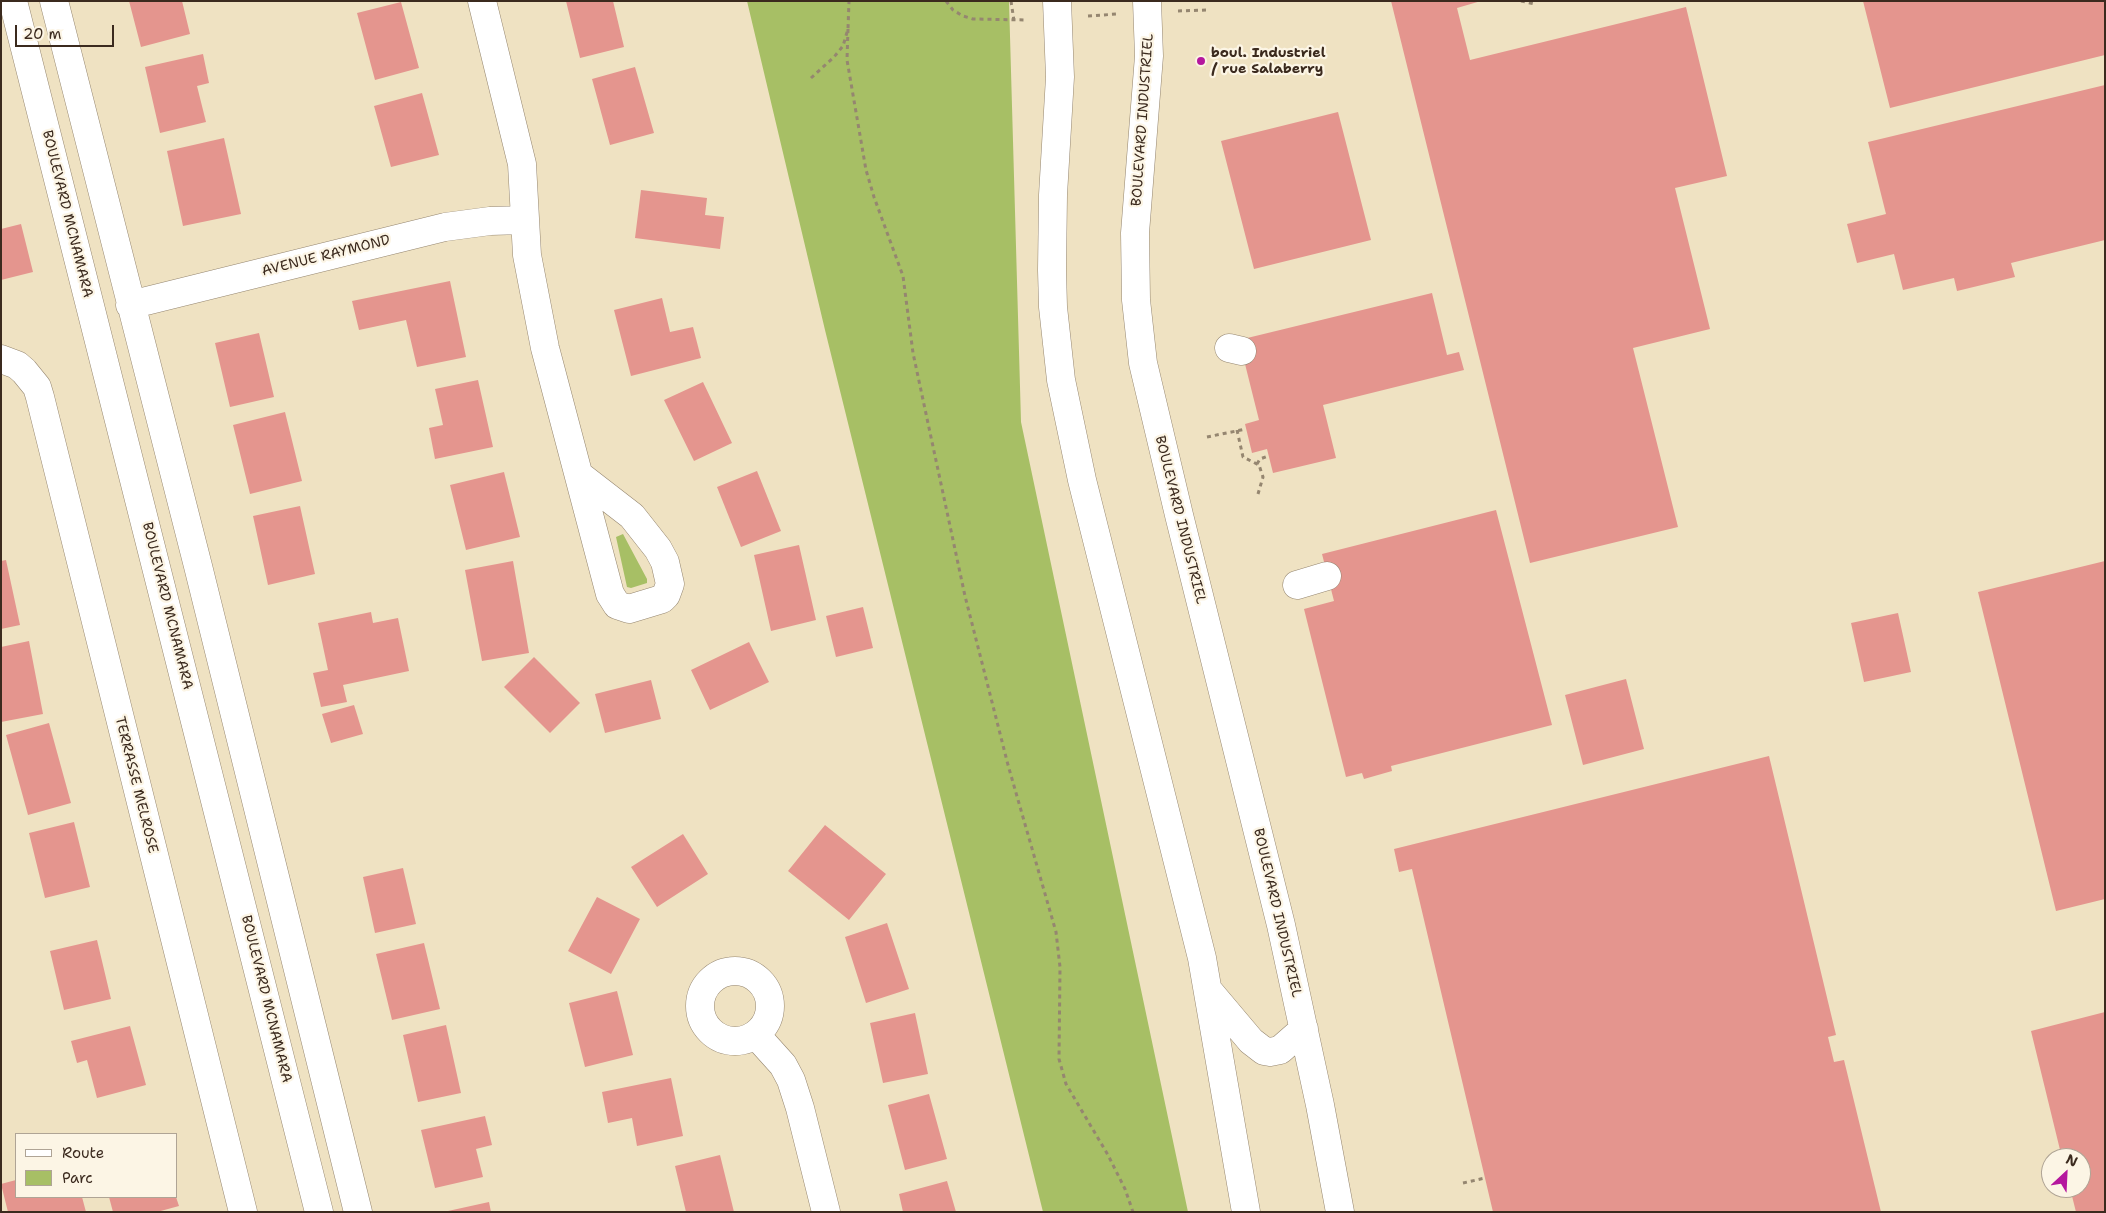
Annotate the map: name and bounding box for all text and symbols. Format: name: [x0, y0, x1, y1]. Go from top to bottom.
scale bar: [18, 15, 116, 47]
text: 20 m: [23, 24, 62, 44]
street label: BOULEVARD INDUSTRIEL: [1129, 33, 1157, 207]
place label: boul. Industriel / rue Salaberry: [1211, 45, 1325, 78]
marker: boul. Industriel / rue Salaberry: [1195, 55, 1207, 67]
street label: BOULEVARD MCNAMARA: [38, 129, 96, 299]
street label: AVENUE RAYMOND: [260, 232, 392, 280]
street label: BOULEVARD INDUSTRIEL: [1151, 434, 1209, 606]
street label: BOULEVARD MCNAMARA: [138, 521, 196, 691]
street label: TERRASSE MELROSE: [111, 715, 161, 855]
street label: BOULEVARD INDUSTRIEL: [1249, 827, 1305, 999]
street label: BOULEVARD MCNAMARA: [237, 914, 295, 1084]
legend: [15, 1133, 178, 1198]
text: Route: [62, 1143, 104, 1163]
north arrow: [2041, 1148, 2091, 1198]
text: N: [2063, 1150, 2081, 1171]
text: Parc: [62, 1168, 93, 1188]

